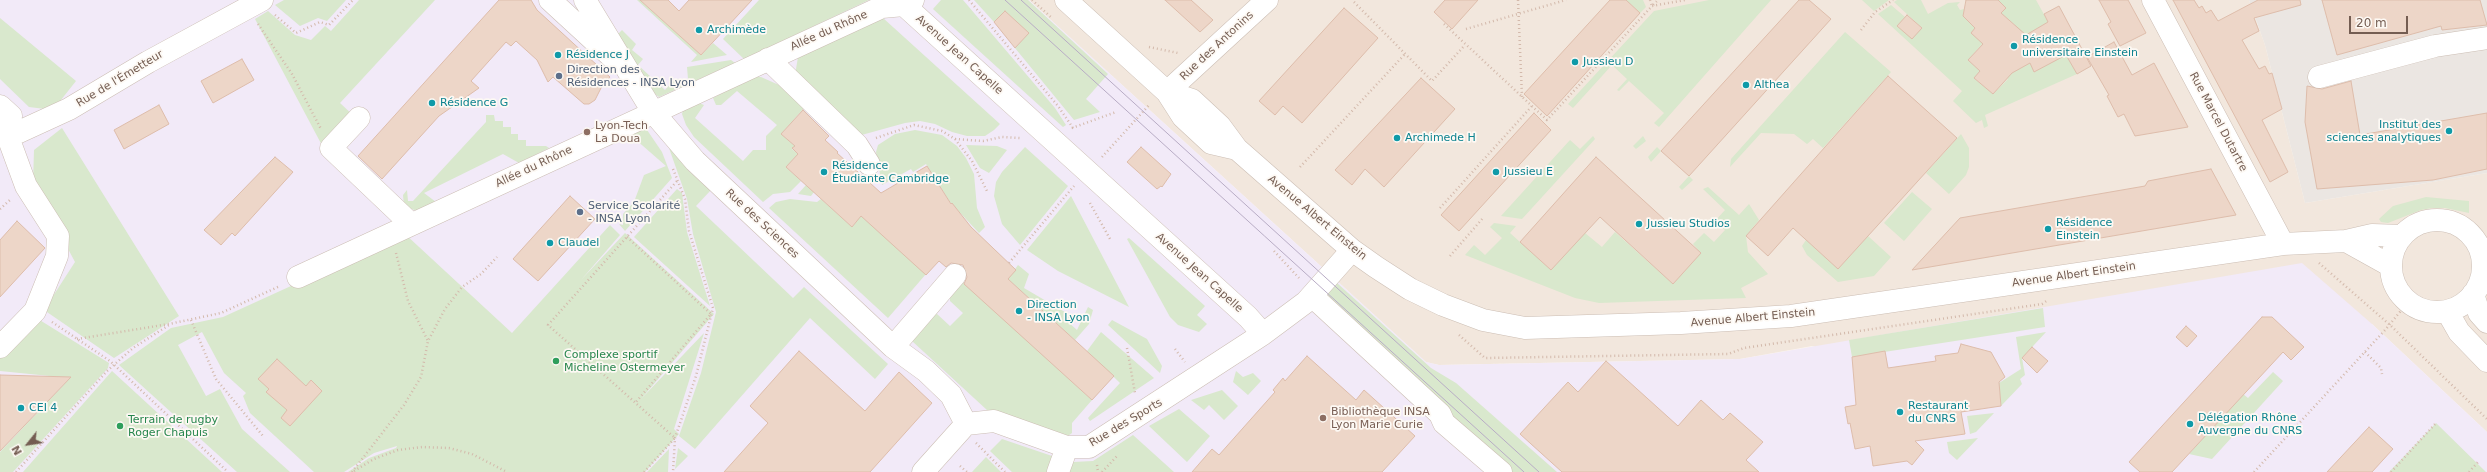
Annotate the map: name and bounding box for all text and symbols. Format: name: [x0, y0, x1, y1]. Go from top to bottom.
street label: Allée du Rhône: [788, 8, 870, 54]
scale bar: [2351, 8, 2410, 34]
street label: Rue des Antonins: [1178, 9, 1256, 83]
street label: Avenue Jean Capelle: [913, 12, 1005, 98]
text: 20 m: [2356, 16, 2387, 30]
place label: Archimède: [707, 23, 766, 37]
marker: Archimède: [694, 25, 704, 35]
place label: Résidence universitaire Einstein: [2022, 33, 2138, 59]
marker: Résidence universitaire Einstein: [2009, 41, 2019, 51]
street label: Rue de l'Émetteur: [74, 48, 166, 110]
place label: Résidence J: [566, 48, 629, 62]
marker: Résidence J: [553, 50, 563, 60]
place label: Jussieu D: [1583, 55, 1633, 69]
marker: Jussieu D: [1570, 57, 1580, 67]
place label: Direction des Résidences - INSA Lyon: [567, 63, 695, 89]
street label: Rue Marcel Dutartre: [2186, 70, 2250, 174]
marker: Direction des Résidences - INSA Lyon: [554, 71, 564, 81]
place label: Althea: [1754, 78, 1789, 92]
marker: Althea: [1741, 80, 1751, 90]
place label: Résidence G: [440, 96, 508, 110]
marker: Résidence G: [427, 98, 437, 108]
place label: Institut des sciences analytiques: [2327, 118, 2441, 144]
place label: Lyon-Tech La Doua: [595, 119, 648, 145]
marker: Institut des sciences analytiques: [2444, 126, 2454, 136]
marker: Lyon-Tech La Doua: [582, 127, 592, 137]
place label: Archimede H: [1405, 131, 1476, 145]
marker: Archimede H: [1392, 133, 1402, 143]
street label: Allée du Rhône: [494, 143, 574, 191]
place label: Résidence Étudiante Cambridge: [832, 159, 949, 185]
place label: Jussieu E: [1504, 165, 1553, 179]
marker: Résidence Étudiante Cambridge: [819, 167, 829, 177]
marker: Jussieu E: [1491, 167, 1501, 177]
street label: Avenue Albert Einstein: [1265, 173, 1369, 263]
street label: Rue des Sciences: [722, 187, 802, 261]
place label: Service Scolarité - INSA Lyon: [588, 199, 680, 225]
marker: Service Scolarité - INSA Lyon: [575, 207, 585, 217]
place label: Résidence Einstein: [2056, 216, 2112, 242]
place label: Jussieu Studios: [1647, 217, 1730, 231]
marker: Jussieu Studios: [1634, 219, 1644, 229]
marker: Résidence Einstein: [2043, 224, 2053, 234]
street label: Avenue Jean Capelle: [1153, 230, 1245, 316]
place label: Claudel: [558, 236, 599, 250]
marker: Claudel: [545, 238, 555, 248]
street label: Avenue Albert Einstein: [2011, 260, 2137, 290]
place label: Direction - INSA Lyon: [1027, 298, 1089, 324]
marker: Direction - INSA Lyon: [1014, 306, 1024, 316]
street label: Avenue Albert Einstein: [1690, 306, 1816, 330]
place label: Complexe sportif Micheline Ostermeyer: [564, 348, 685, 374]
marker: Complexe sportif Micheline Ostermeyer: [551, 356, 561, 366]
street label: Rue des Sports: [1087, 396, 1165, 450]
place label: Restaurant du CNRS: [1908, 399, 1968, 425]
place label: CEI 4: [29, 401, 57, 415]
marker: CEI 4: [16, 403, 26, 413]
place label: Bibliothèque INSA Lyon Marie Curie: [1331, 405, 1430, 431]
marker: Restaurant du CNRS: [1895, 407, 1905, 417]
place label: Délégation Rhône Auvergne du CNRS: [2198, 411, 2302, 437]
place label: Terrain de rugby Roger Chapuis: [128, 413, 218, 439]
marker: Bibliothèque INSA Lyon Marie Curie: [1318, 413, 1328, 423]
marker: Délégation Rhône Auvergne du CNRS: [2185, 419, 2195, 429]
marker: Terrain de rugby Roger Chapuis: [115, 421, 125, 431]
north arrow: [8, 424, 48, 464]
text: N: [9, 443, 25, 457]

